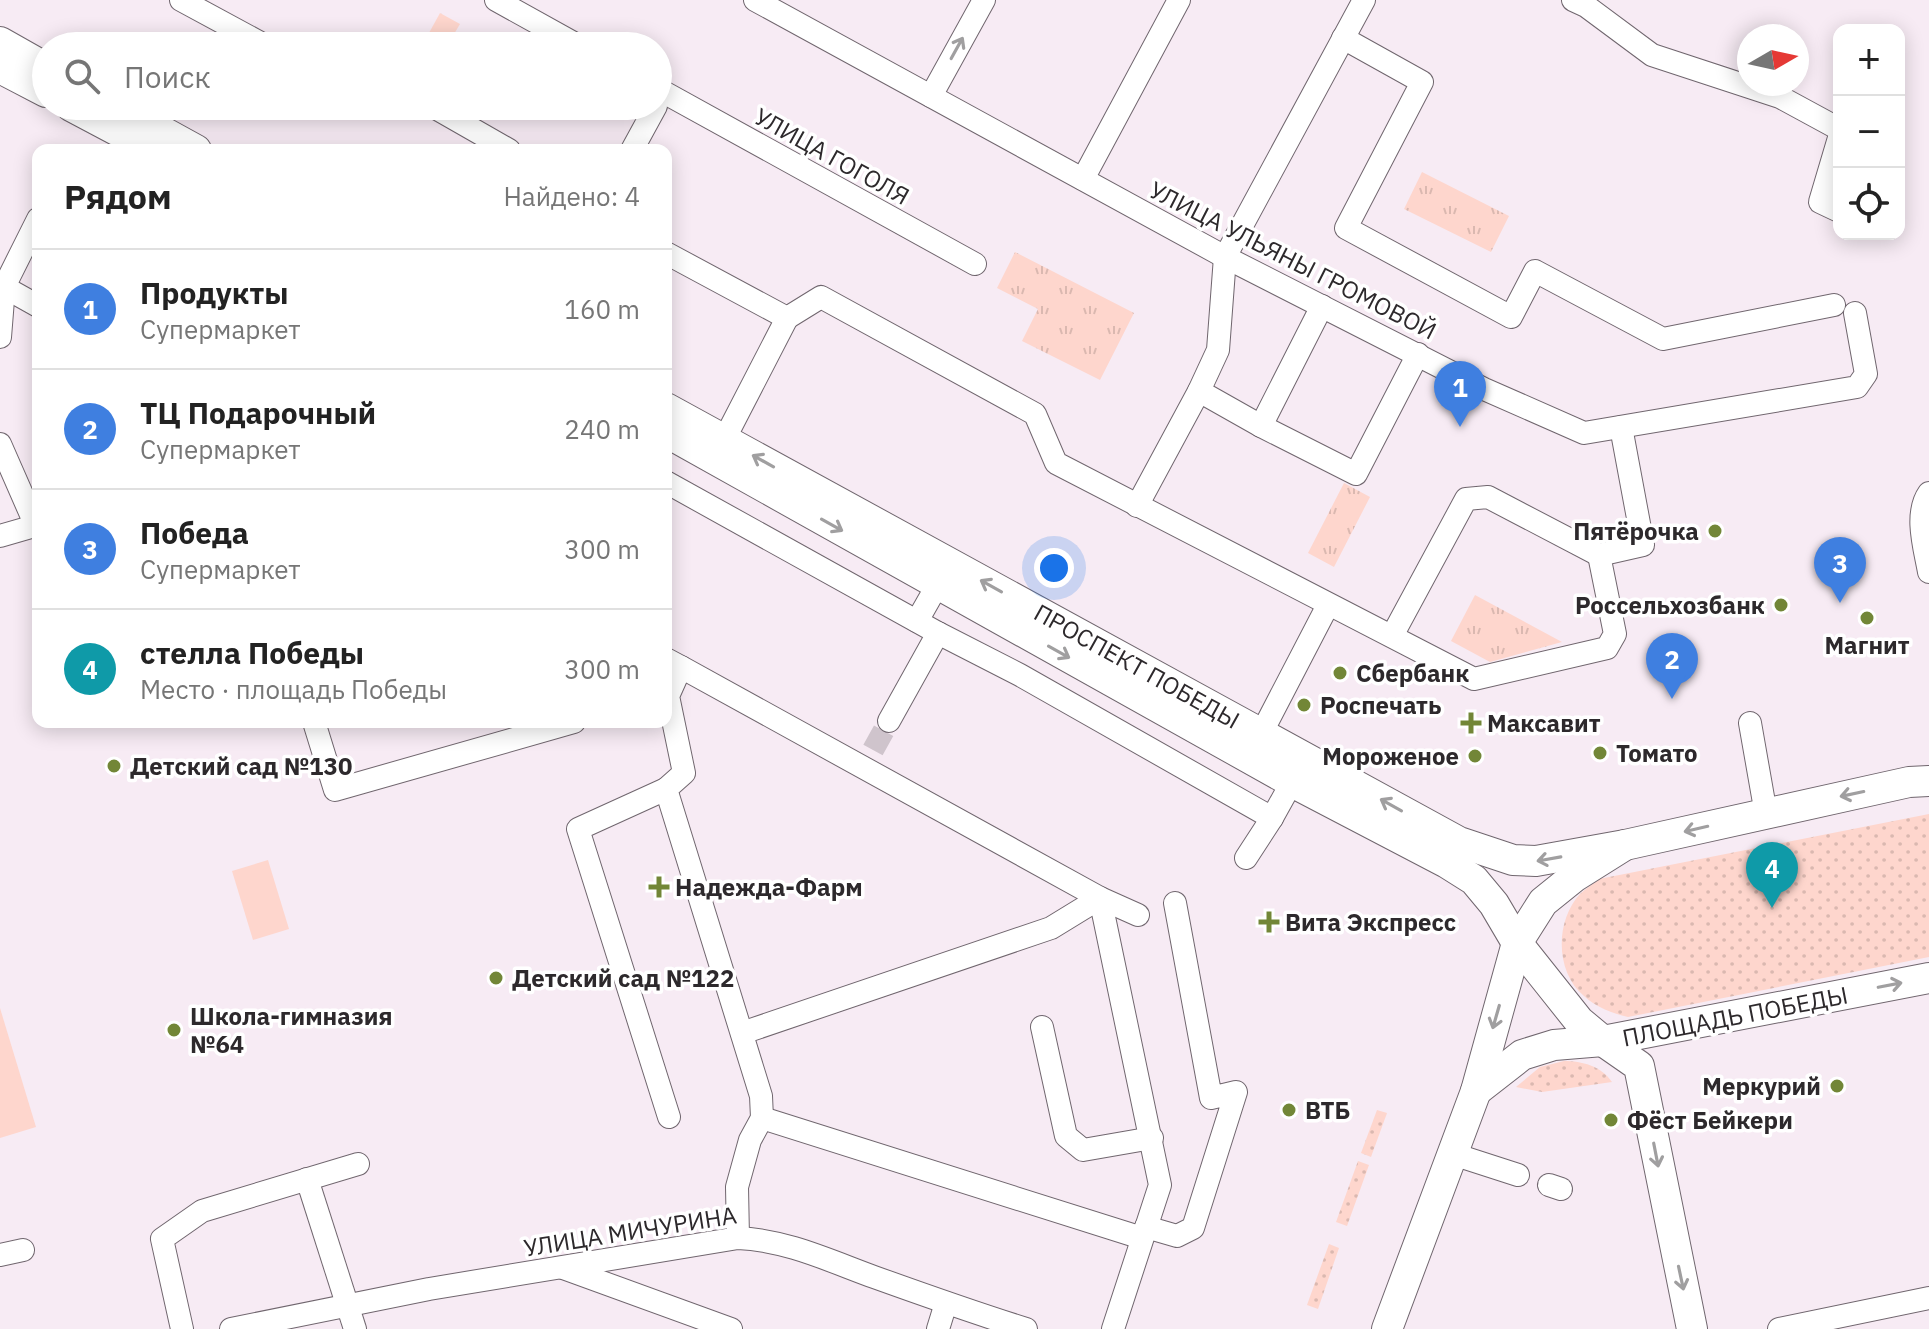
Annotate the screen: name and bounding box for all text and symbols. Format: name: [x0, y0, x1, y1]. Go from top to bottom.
north arrow: [1737, 24, 1809, 96]
map controls: [1833, 24, 1905, 240]
button: +: [1833, 24, 1905, 96]
search box: [32, 32, 672, 120]
one-way arrow: [950, 37, 966, 60]
icon: search: [60, 54, 104, 98]
text: Поиск: [124, 57, 211, 96]
button: −: [1833, 96, 1905, 168]
street label: УЛИЦА ГОГОЛЯ: [749, 100, 915, 212]
button: locate: [1833, 168, 1905, 240]
street label: УЛИЦА УЛЬЯНЫ ГРОМОВОЙ: [1144, 173, 1442, 347]
text: Рядом: [64, 174, 172, 218]
text: Найдено: 4: [503, 179, 640, 213]
text: Продукты: [140, 273, 289, 312]
text: 1: [82, 292, 98, 326]
text: 160 m: [564, 292, 640, 326]
text: Супермаркет: [140, 312, 301, 346]
pin: 1: [1434, 361, 1486, 427]
text: ТЦ Подарочный: [140, 393, 376, 432]
text: 2: [82, 412, 98, 446]
text: 240 m: [564, 412, 640, 446]
text: Супермаркет: [140, 432, 301, 466]
one-way arrow: [752, 452, 775, 468]
text: Победа: [140, 513, 249, 552]
place label: Пятёрочка: [1573, 515, 1699, 547]
one-way arrow: [820, 517, 843, 533]
marker: Пятёрочка: [1706, 522, 1724, 540]
text: 3: [82, 532, 98, 566]
text: 300 m: [564, 532, 640, 566]
pin: 3: [1814, 537, 1866, 603]
your location: [1034, 548, 1074, 588]
text: Супермаркет: [140, 552, 301, 586]
one-way arrow: [980, 577, 1003, 593]
place label: Россельхозбанк: [1575, 589, 1765, 621]
street label: ПРОСПЕКТ ПОБЕДЫ: [1029, 596, 1245, 736]
marker: Россельхозбанк: [1772, 596, 1790, 614]
marker: Магнит: [1858, 609, 1876, 627]
place label: Магнит: [1824, 629, 1910, 661]
text: стелла Победы: [140, 633, 364, 672]
pin: 2: [1646, 633, 1698, 699]
one-way arrow: [1047, 644, 1070, 660]
text: 4: [82, 652, 98, 686]
text: 300 m: [564, 652, 640, 686]
place label: Сбербанк: [1356, 657, 1469, 689]
marker: Сбербанк: [1331, 664, 1349, 682]
text: Место · площадь Победы: [140, 672, 447, 706]
place label: Роспечать: [1320, 689, 1441, 721]
marker: Роспечать: [1295, 696, 1313, 714]
place label: Максавит: [1487, 707, 1601, 739]
marker: Максавит: [1462, 714, 1480, 732]
place label: Томато: [1616, 737, 1698, 769]
place label: Мороженое: [1322, 740, 1459, 772]
marker: Томато: [1591, 744, 1609, 762]
marker: Мороженое: [1466, 747, 1484, 765]
place label: Детский сад №130: [130, 750, 352, 782]
marker: Детский сад №130: [105, 757, 123, 775]
one-way arrow: [1840, 787, 1866, 802]
one-way arrow: [1379, 796, 1403, 812]
one-way arrow: [1684, 823, 1709, 838]
pin: 4: [1746, 842, 1798, 908]
one-way arrow: [1536, 852, 1562, 867]
place label: Надежда-Фарм: [675, 871, 863, 903]
marker: Надежда-Фарм: [650, 878, 668, 896]
place label: Вита Экспресс: [1285, 906, 1456, 938]
marker: Вита Экспресс: [1260, 913, 1278, 931]
place label: Детский сад №122: [512, 962, 734, 994]
marker: Детский сад №122: [487, 969, 505, 987]
one-way arrow: [1877, 977, 1902, 992]
street label: ПЛОЩАДЬ ПОБЕДЫ: [1619, 978, 1851, 1054]
place label: Школа-гимназия №64: [190, 1000, 392, 1060]
one-way arrow: [1488, 1004, 1503, 1030]
marker: Школа-гимназия №64: [165, 1021, 183, 1039]
place label: Меркурий: [1702, 1070, 1821, 1102]
marker: Меркурий: [1828, 1077, 1846, 1095]
place label: ВТБ: [1305, 1094, 1350, 1126]
marker: ВТБ: [1280, 1101, 1298, 1119]
place label: Фёст Бейкери: [1627, 1104, 1793, 1136]
marker: Фёст Бейкери: [1602, 1111, 1620, 1129]
one-way arrow: [1650, 1142, 1665, 1167]
street label: УЛИЦА МИЧУРИНА: [521, 1198, 739, 1264]
one-way arrow: [1674, 1265, 1689, 1291]

